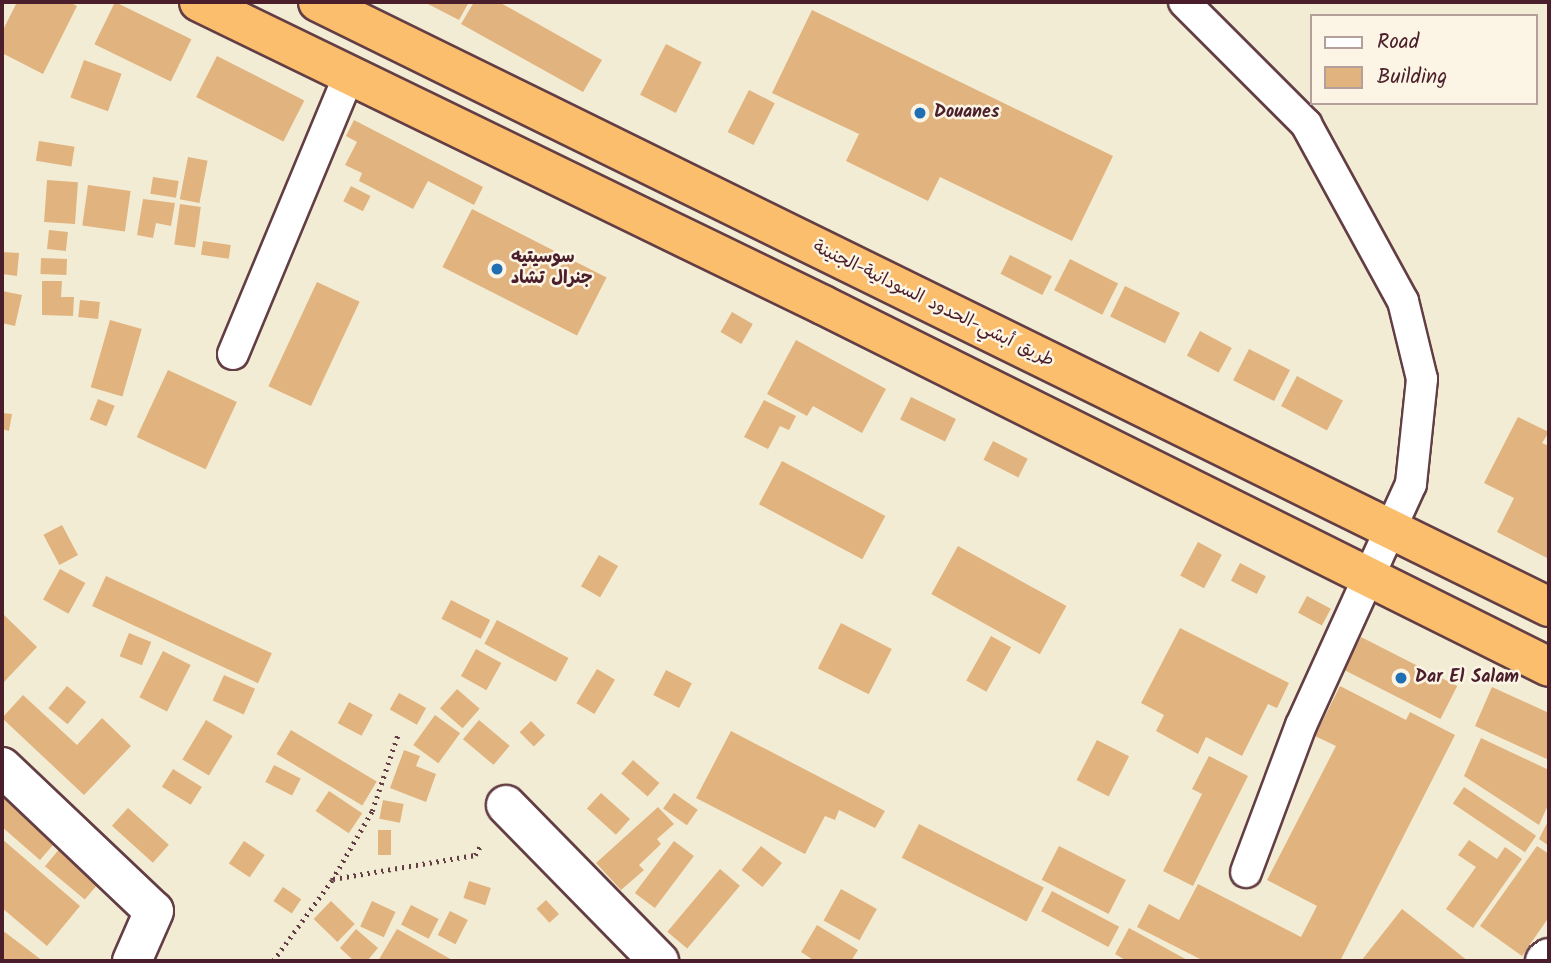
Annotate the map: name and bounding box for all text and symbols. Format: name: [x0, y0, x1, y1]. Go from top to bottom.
legend: [1310, 14, 1537, 105]
text: Road: [1377, 26, 1419, 59]
text: Building: [1377, 61, 1447, 94]
place label: Douanes: [934, 102, 999, 124]
marker: Douanes: [912, 105, 928, 121]
street label: طريق أبشي-الحدود السودانية-الجنينة: [809, 237, 1057, 373]
place label: سوسيتيه جنرال تشاد: [511, 248, 593, 290]
marker: سوسيتيه جنرال تشاد: [489, 261, 505, 277]
place label: Dar El Salam: [1415, 667, 1519, 689]
marker: Dar El Salam: [1393, 670, 1409, 686]

